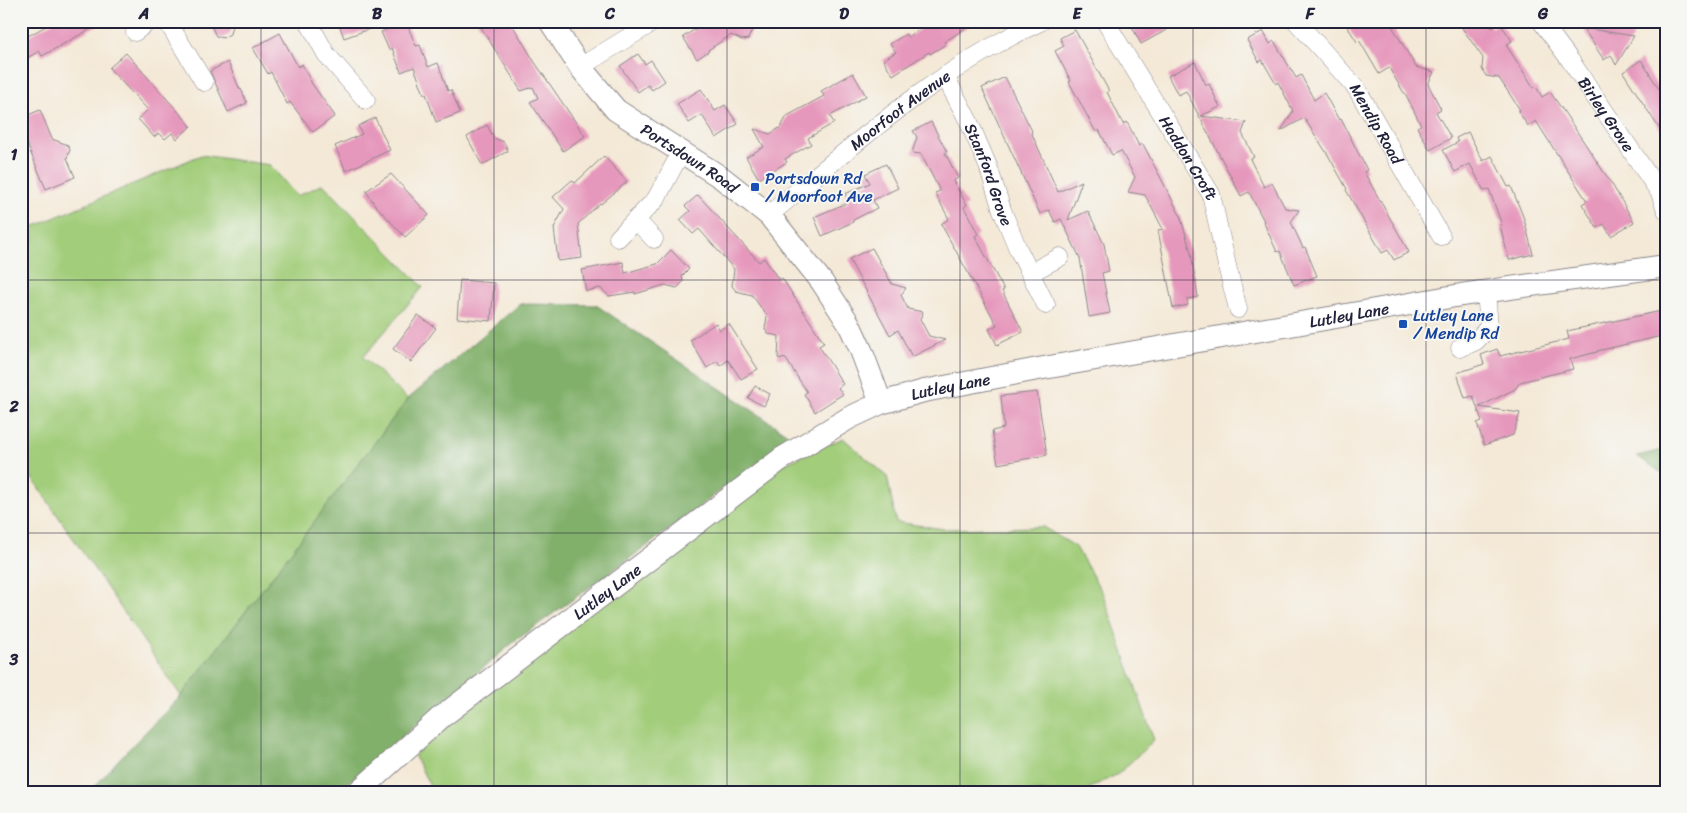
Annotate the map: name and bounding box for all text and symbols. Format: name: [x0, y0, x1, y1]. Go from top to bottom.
text: A: [138, 0, 149, 28]
text: B: [372, 0, 383, 28]
text: C: [604, 0, 616, 28]
text: D: [839, 0, 849, 28]
text: E: [1073, 0, 1083, 28]
text: F: [1305, 0, 1316, 28]
text: G: [1537, 0, 1549, 28]
street label: Moorfoot Avenue: [843, 62, 957, 158]
street label: Birley Grove: [1570, 70, 1643, 158]
street label: Mendip Road: [1342, 77, 1412, 171]
street label: Haddon Croft: [1151, 109, 1226, 206]
street label: Portsdown Road: [635, 115, 747, 202]
street label: Stanford Grove: [956, 118, 1022, 230]
text: 1: [11, 140, 18, 169]
place label: Portsdown Rd / Moorfoot Ave: [765, 164, 873, 211]
marker: Portsdown Rd / Moorfoot Ave: [749, 181, 761, 193]
street label: Lutley Lane: [1307, 293, 1391, 336]
place label: Lutley Lane / Mendip Rd: [1413, 301, 1500, 348]
marker: Lutley Lane / Mendip Rd: [1397, 318, 1409, 330]
street label: Lutley Lane: [907, 364, 993, 409]
text: 2: [8, 392, 19, 421]
street label: Lutley Lane: [566, 555, 648, 627]
text: 3: [9, 645, 19, 674]

